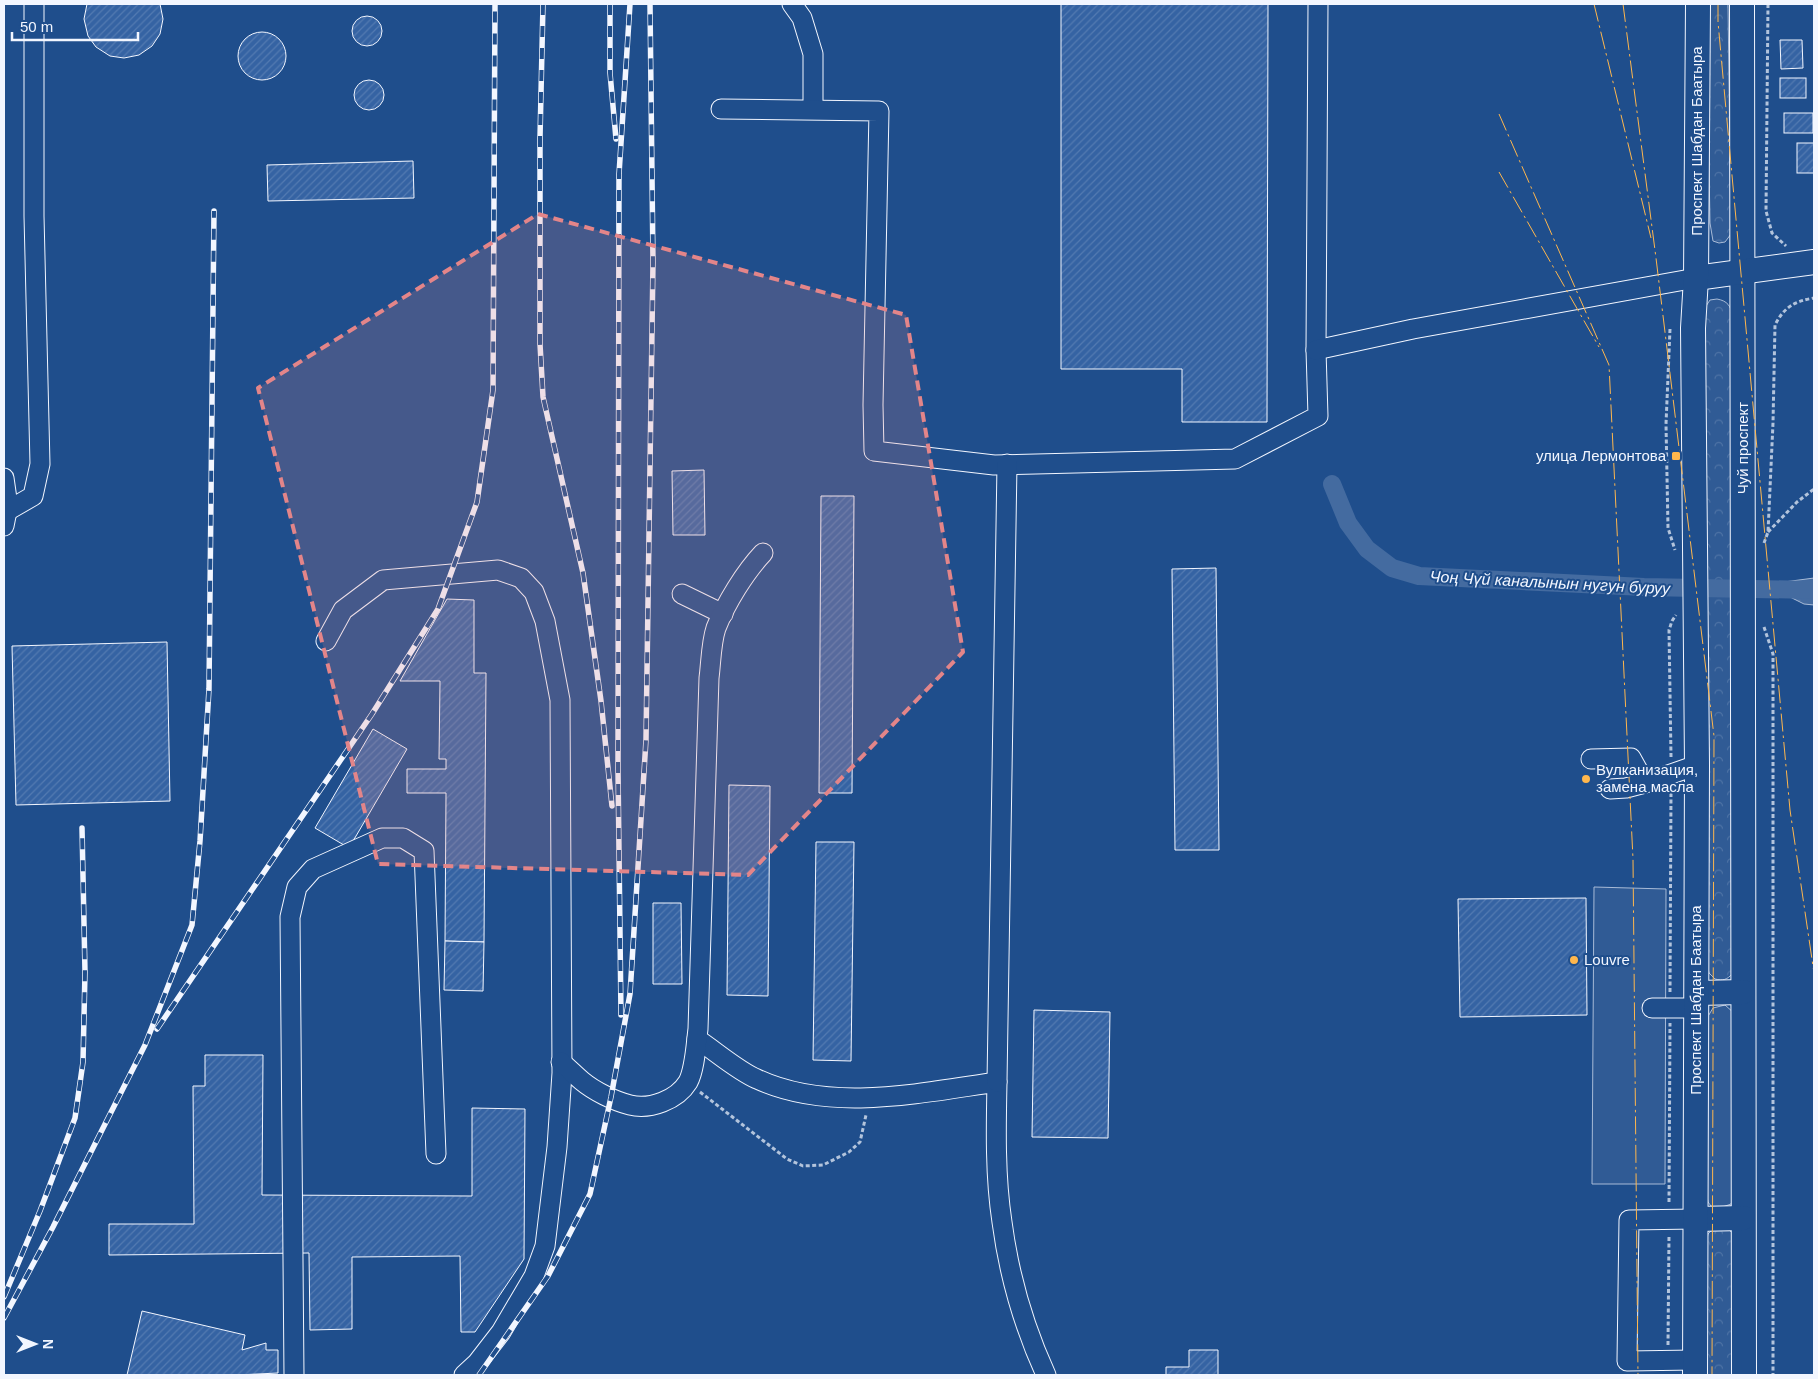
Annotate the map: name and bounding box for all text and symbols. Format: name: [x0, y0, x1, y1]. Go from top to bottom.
scale bar: [12, 10, 139, 42]
text: 50 m: [20, 18, 53, 35]
street label: Проспект Шабдан Баатыра: [1688, 46, 1705, 236]
street label: Чуй проспект: [1734, 402, 1751, 494]
place label: улица Лермонтова: [1536, 447, 1667, 464]
marker: улица Лермонтова: [1670, 450, 1682, 462]
water label: Чоң Чүй каналынын нугун буруу: [1429, 568, 1672, 597]
place label: Вулканизация, замена масла: [1596, 761, 1698, 795]
marker: Вулканизация, замена масла: [1580, 773, 1592, 785]
street label: Проспект Шабдан Баатыра: [1687, 905, 1704, 1095]
place label: Louvre: [1584, 951, 1630, 968]
marker: Louvre: [1568, 954, 1580, 966]
north arrow: [10, 1319, 60, 1369]
text: N: [40, 1339, 56, 1349]

